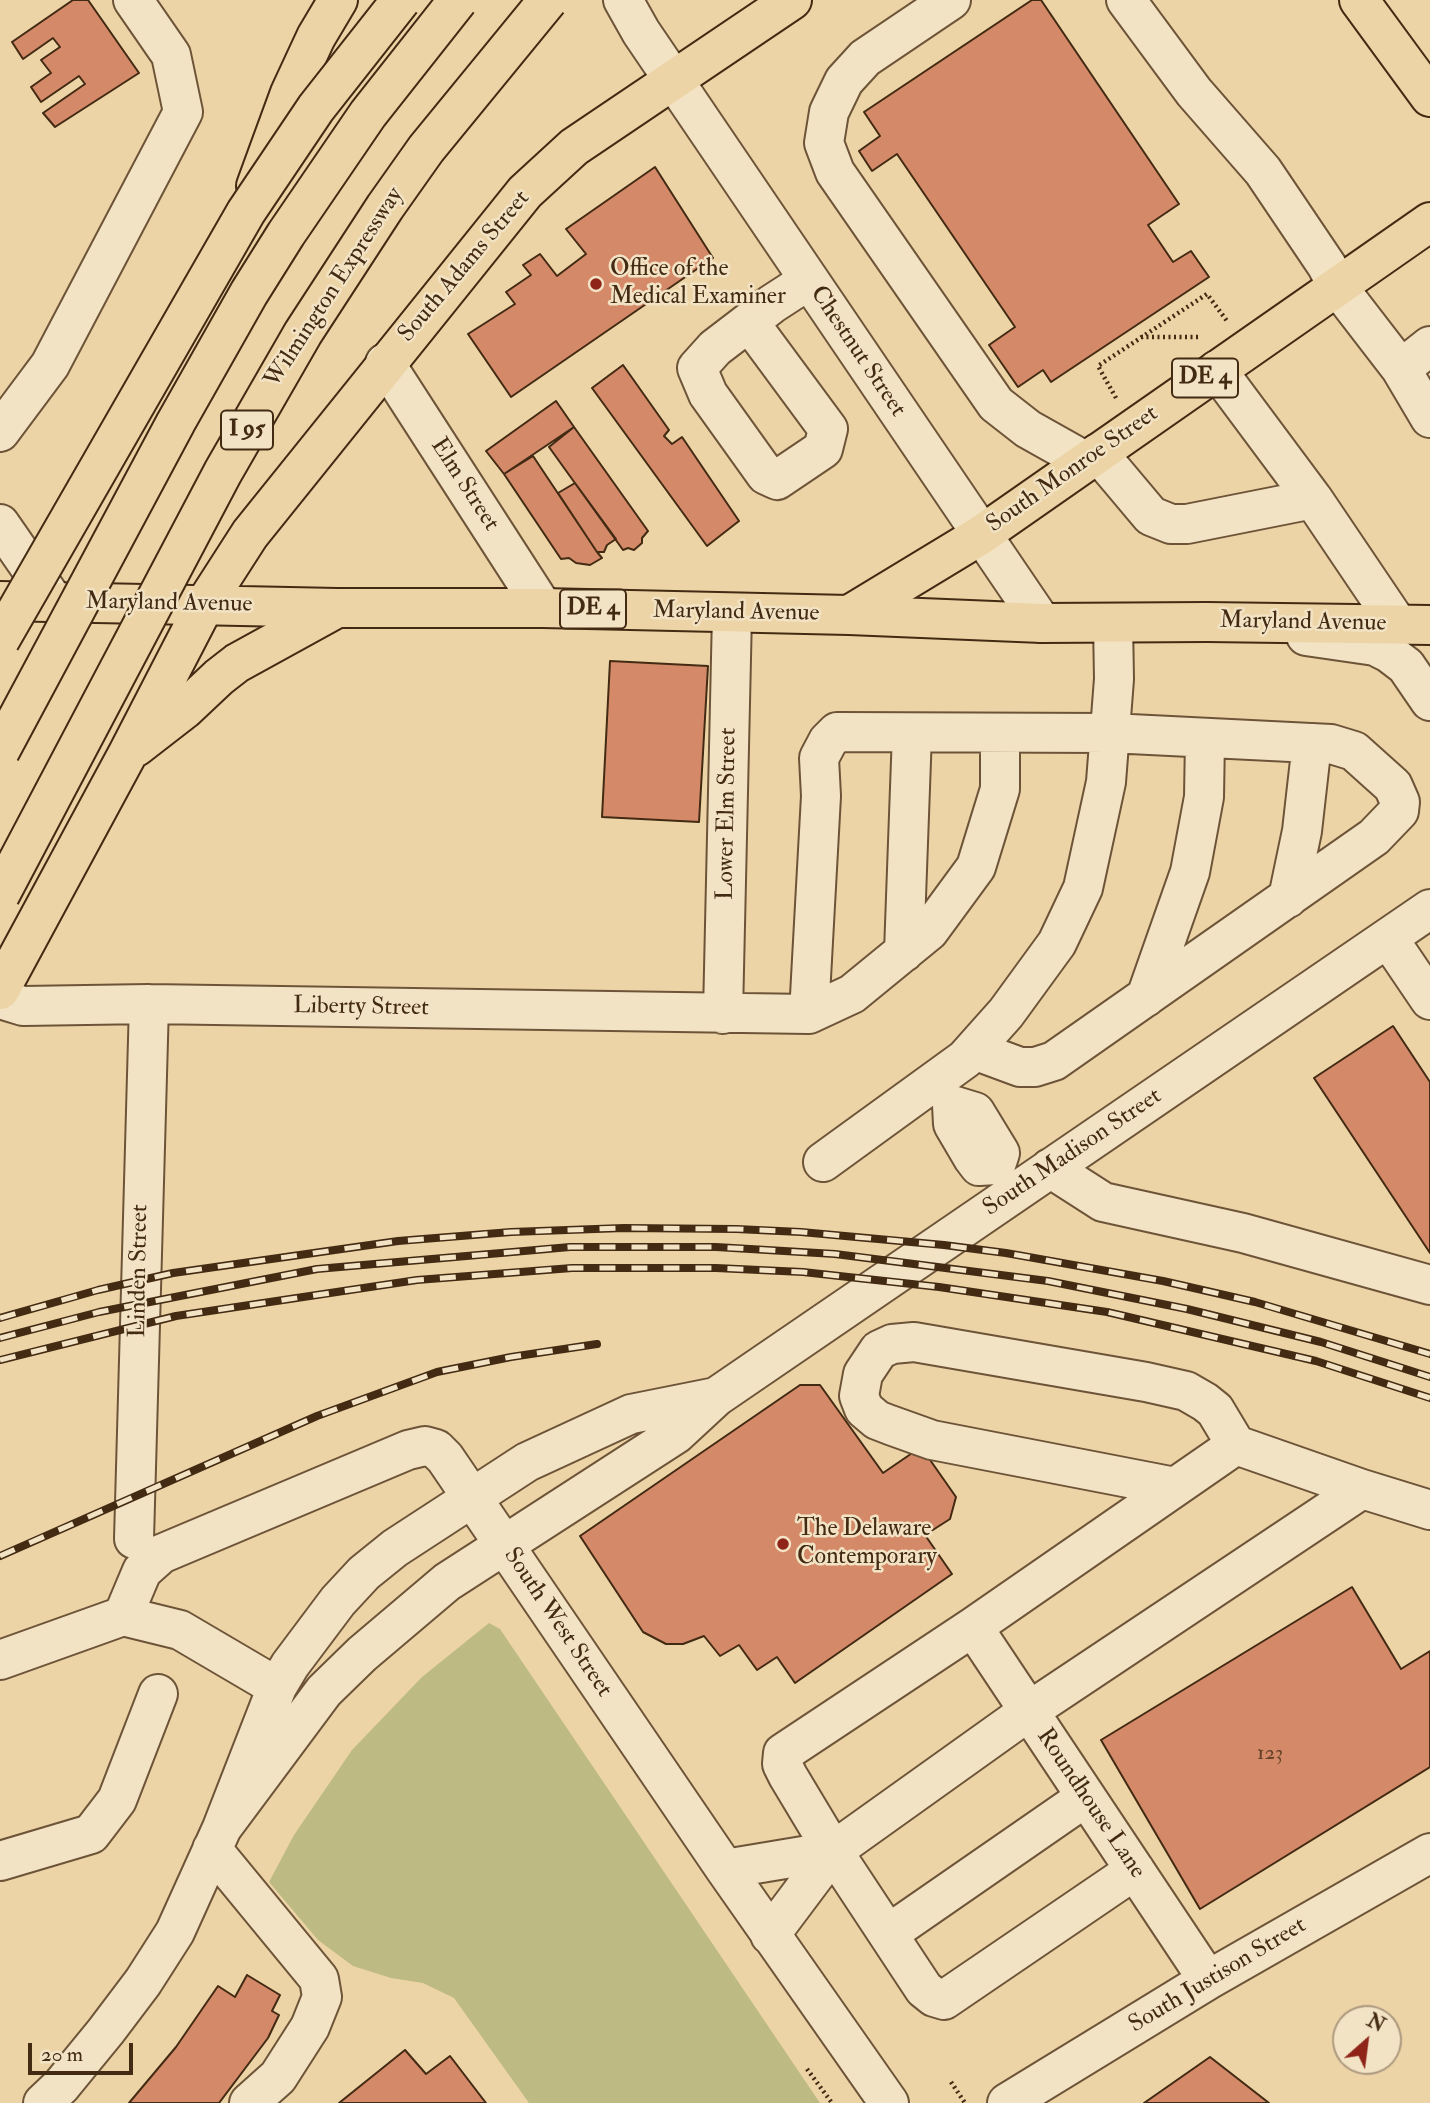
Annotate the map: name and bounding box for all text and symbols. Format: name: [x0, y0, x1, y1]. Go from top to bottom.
street label: Wilmington Expressway: [259, 182, 411, 394]
street label: South Adams Street: [393, 185, 537, 349]
place label: Office of the Medical Examiner: [610, 256, 786, 312]
marker: Office of the Medical Examiner: [588, 276, 604, 292]
street label: Chestnut Street: [803, 281, 911, 423]
road number: DE 4: [1172, 358, 1238, 398]
street label: South Monroe Street: [982, 400, 1164, 540]
road number: I 95: [221, 410, 273, 450]
street label: Elm Street: [423, 433, 505, 537]
street label: Maryland Avenue: [85, 588, 253, 620]
road number: DE 4: [560, 590, 626, 628]
street label: Maryland Avenue: [652, 597, 820, 629]
street label: Maryland Avenue: [1219, 607, 1387, 639]
street label: Lower Elm Street: [712, 727, 744, 901]
street label: Liberty Street: [293, 992, 429, 1024]
street label: South Madison Street: [978, 1083, 1168, 1223]
street label: Linden Street: [124, 1204, 156, 1338]
place label: The Delaware Contemporary: [797, 1516, 937, 1572]
marker: The Delaware Contemporary: [775, 1536, 791, 1552]
street label: South West Street: [496, 1543, 618, 1703]
street label: Roundhouse Lane: [1029, 1724, 1151, 1884]
house number: 123: [1257, 1741, 1283, 1767]
street label: South Justison Street: [1124, 1912, 1312, 2040]
north arrow: [1332, 2005, 1402, 2075]
text: N: [1363, 2009, 1389, 2038]
scale bar: [32, 2030, 136, 2074]
text: 20 m: [41, 2041, 83, 2068]

